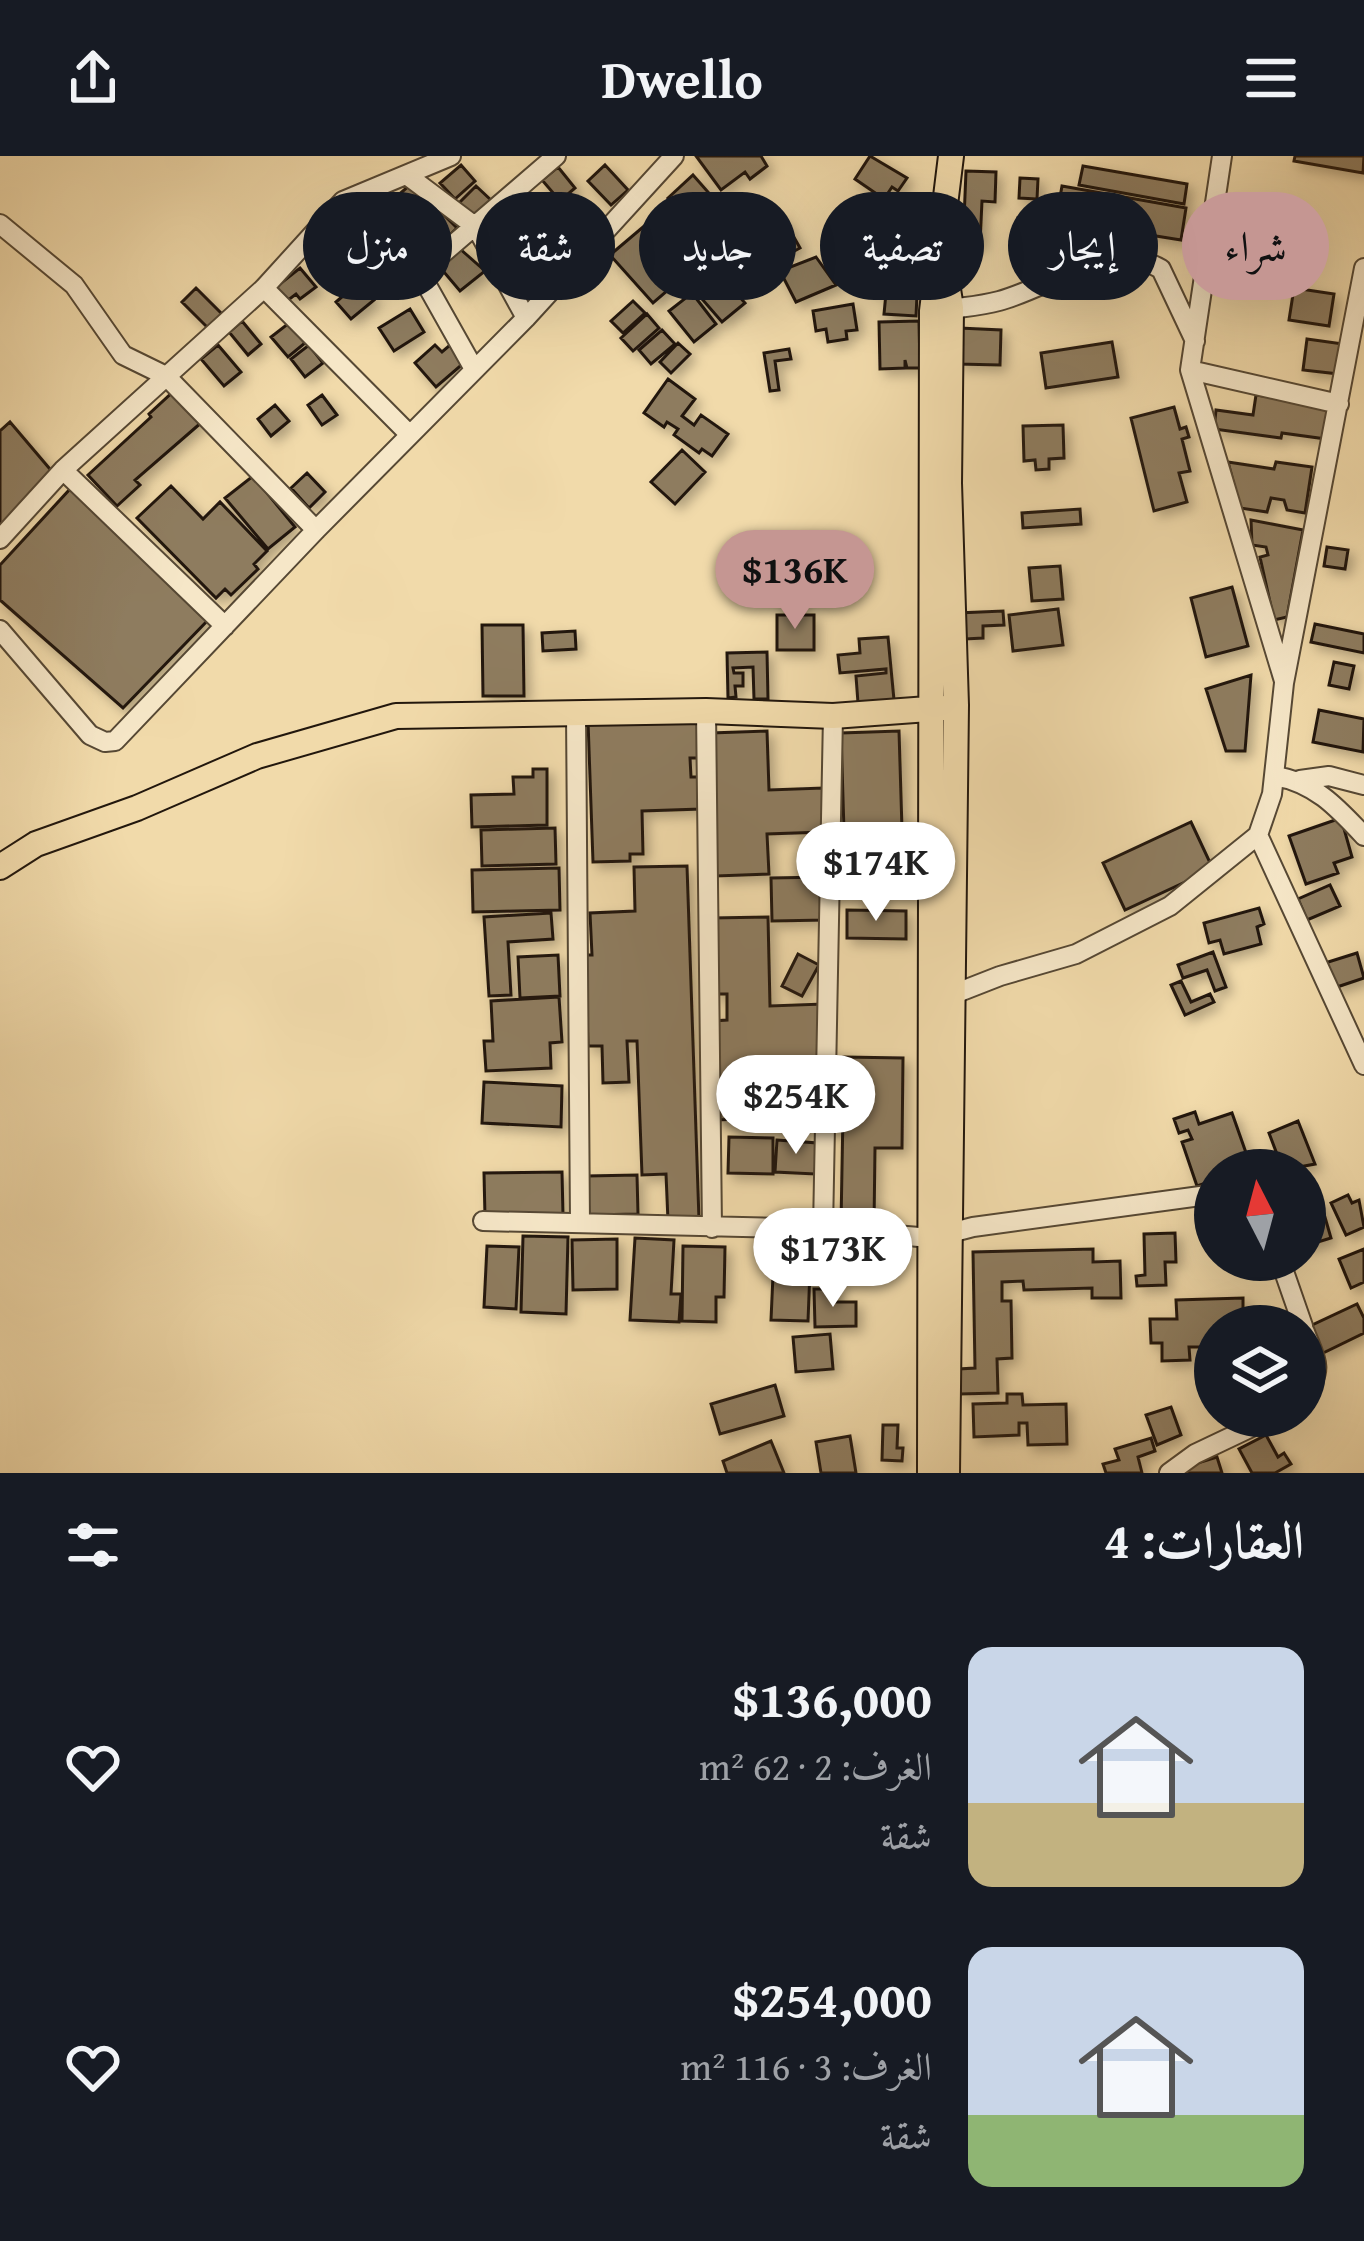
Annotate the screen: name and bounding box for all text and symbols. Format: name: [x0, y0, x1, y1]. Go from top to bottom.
text: Dwello: [601, 39, 763, 118]
icon: share: [60, 45, 126, 111]
icon: menu: [1238, 45, 1304, 111]
chip: منزل: [303, 192, 452, 300]
chip: شقة: [476, 192, 615, 300]
chip: جديد: [639, 192, 796, 300]
chip: تصفية: [820, 192, 984, 300]
chip: إيجار: [1008, 192, 1158, 300]
chip: شراء: [1182, 192, 1329, 300]
pin: $136K: [711, 530, 879, 632]
text: $136K: [742, 540, 848, 597]
pin: $174K: [792, 822, 960, 924]
text: $174K: [823, 832, 929, 889]
pin: $254K: [712, 1055, 880, 1157]
text: $254K: [743, 1065, 849, 1122]
north arrow: [1194, 1149, 1326, 1281]
map controls: [1194, 1149, 1326, 1437]
pin: $173K: [749, 1208, 917, 1310]
text: $173K: [780, 1218, 886, 1275]
button: layers: [1194, 1305, 1326, 1437]
text: العقارات: 4: [1104, 1502, 1304, 1577]
icon: filters: [60, 1512, 126, 1578]
text: $136,000: [733, 1661, 932, 1736]
icon: home: [1064, 1695, 1208, 1839]
icon: heart: [60, 1734, 126, 1800]
text: الغرف: 2 · 62 m²: [699, 1737, 932, 1794]
text: شقة: [880, 1806, 932, 1863]
text: $254,000: [733, 1961, 932, 2036]
icon: home: [1064, 1995, 1208, 2139]
icon: heart: [60, 2034, 126, 2100]
text: الغرف: 3 · 116 m²: [680, 2037, 932, 2094]
text: شقة: [880, 2106, 932, 2163]

